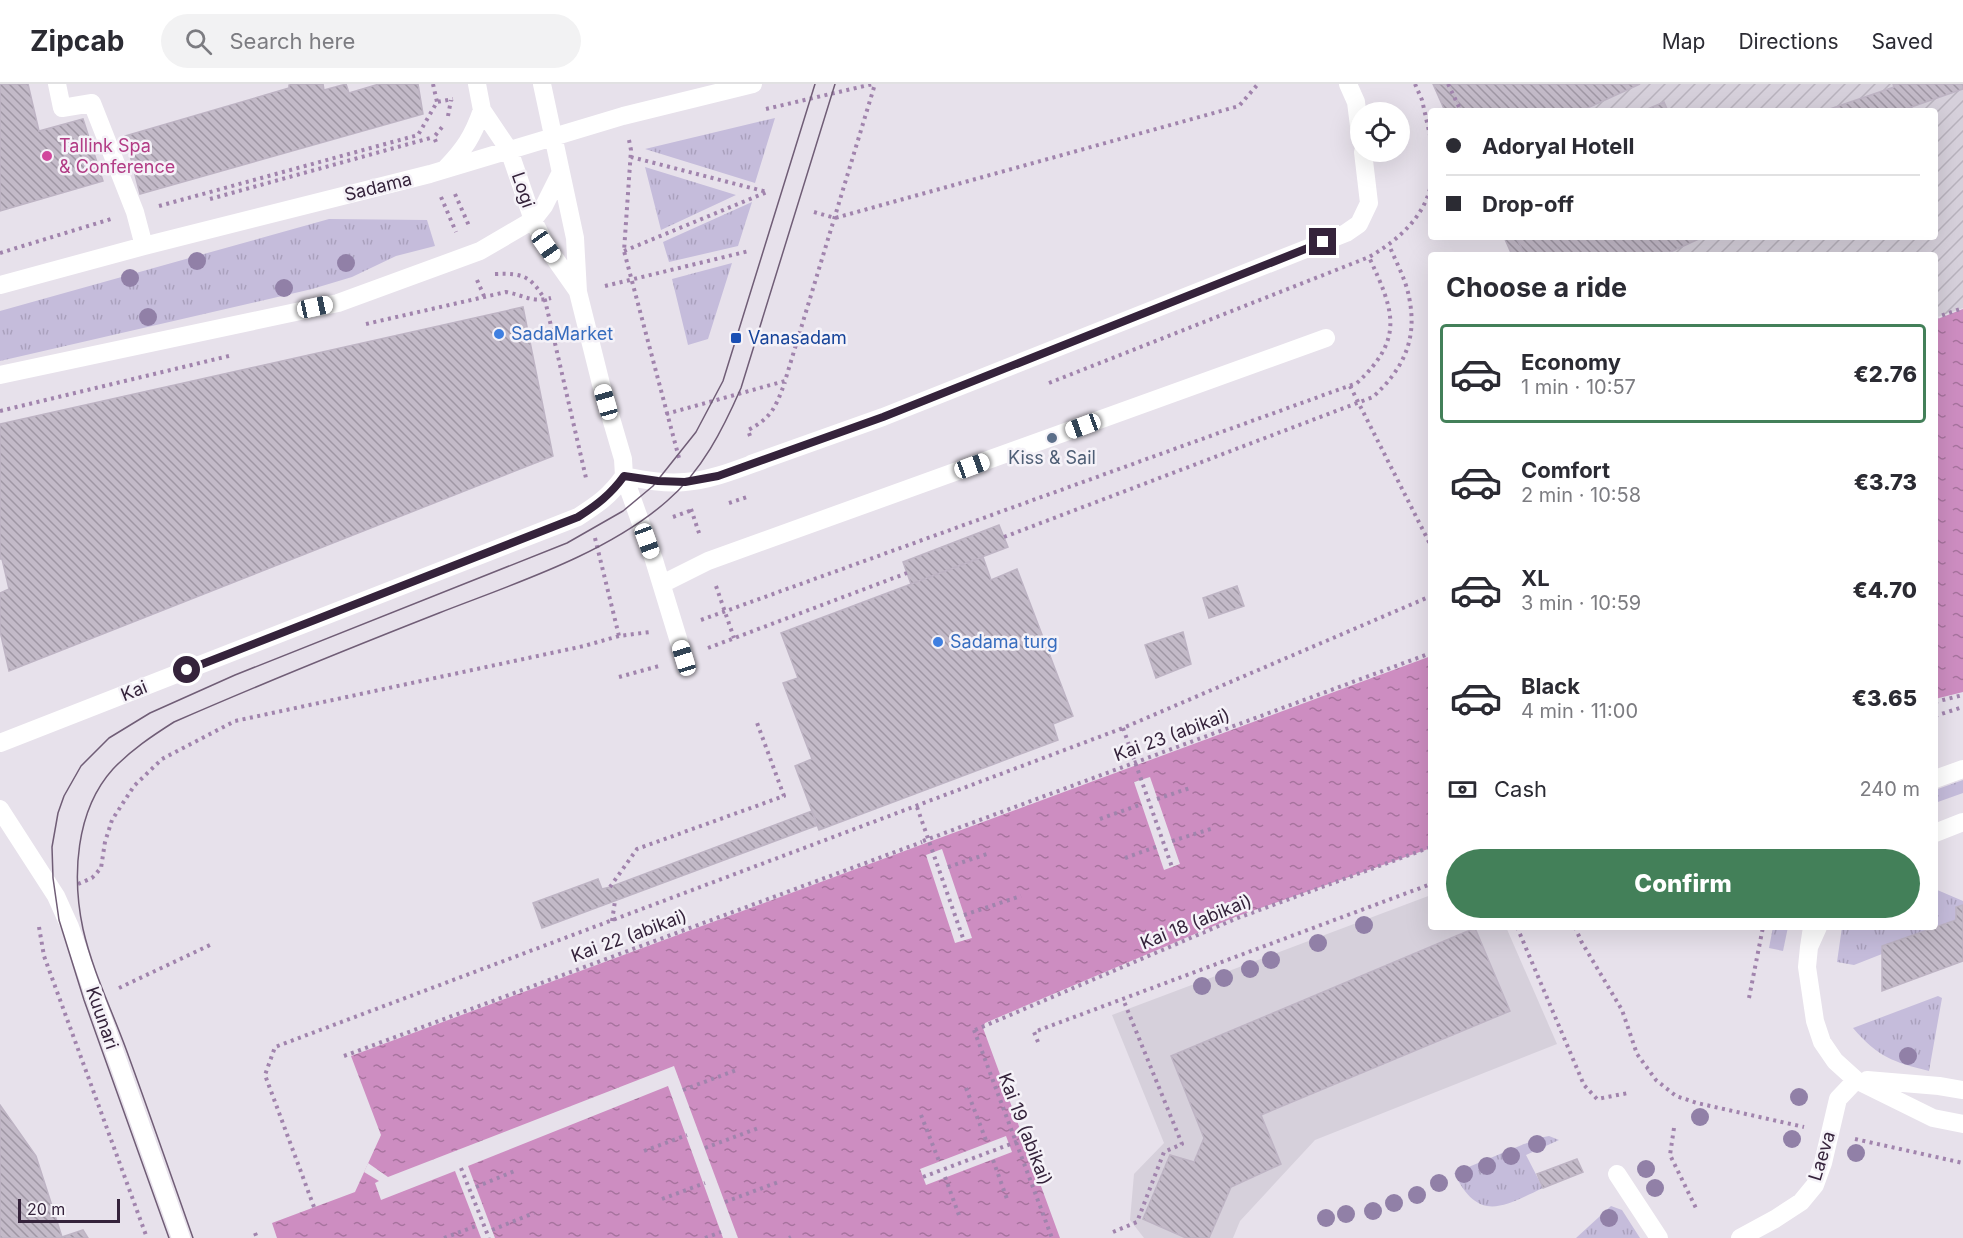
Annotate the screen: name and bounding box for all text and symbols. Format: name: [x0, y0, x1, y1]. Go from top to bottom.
search box: [161, 14, 581, 68]
text: Zipcab: [30, 24, 125, 58]
icon: search: [182, 25, 215, 58]
text: Search here: [230, 28, 355, 54]
text: Map: [1662, 29, 1705, 54]
text: Directions: [1738, 29, 1839, 54]
text: Saved: [1872, 29, 1933, 54]
map controls: [1350, 102, 1410, 162]
button: locate: [1350, 102, 1410, 162]
text: Adoryal Hotell: [1482, 133, 1634, 159]
place label: Tallink Spa & Conference: [59, 135, 175, 177]
marker: Tallink Spa & Conference: [40, 149, 54, 163]
street label: Sadama: [342, 168, 414, 205]
street label: Logi: [508, 169, 539, 210]
text: Drop-off: [1482, 191, 1574, 217]
car: [528, 226, 564, 266]
route end: [1309, 228, 1336, 255]
text: Choose a ride: [1446, 271, 1627, 304]
car: [296, 294, 334, 320]
place label: SadaMarket: [511, 323, 613, 344]
marker: SadaMarket: [492, 327, 506, 341]
place label: Vanasadam: [748, 327, 847, 348]
marker: Vanasadam: [729, 331, 743, 345]
icon: car: [1449, 347, 1503, 401]
text: Economy: [1521, 349, 1621, 375]
text: €2.76: [1854, 361, 1917, 387]
text: 1 min · 10:57: [1521, 375, 1636, 399]
car: [592, 382, 620, 422]
car: [1063, 411, 1103, 441]
marker: Kiss & Sail: [1045, 431, 1059, 445]
place label: Kiss & Sail: [1008, 447, 1096, 468]
car: [952, 451, 992, 481]
icon: car: [1449, 455, 1503, 509]
text: Comfort: [1521, 457, 1610, 483]
text: €3.73: [1854, 469, 1917, 495]
text: 2 min · 10:58: [1521, 483, 1641, 507]
car: [632, 521, 662, 561]
icon: car: [1449, 563, 1503, 617]
text: XL: [1521, 565, 1550, 591]
text: €4.70: [1852, 577, 1917, 603]
text: 3 min · 10:59: [1521, 591, 1641, 615]
place label: Sadama turg: [950, 631, 1058, 652]
marker: Sadama turg: [931, 635, 945, 649]
car: [670, 638, 698, 678]
route start: [173, 656, 200, 683]
icon: car: [1449, 671, 1503, 725]
text: Black: [1521, 673, 1580, 699]
street label: Kai: [118, 676, 150, 705]
text: €3.65: [1852, 685, 1917, 711]
text: 4 min · 11:00: [1521, 699, 1638, 723]
street label: Kai 23 (abikai): [1111, 704, 1233, 765]
icon: cash: [1446, 773, 1479, 806]
text: Cash: [1494, 776, 1547, 802]
text: 240 m: [1859, 777, 1920, 801]
button: Confirm: [1446, 849, 1920, 918]
street label: Kai 18 (abikai): [1137, 890, 1255, 953]
street label: Kai 22 (abikai): [568, 905, 690, 966]
street label: Kuunari: [82, 984, 123, 1052]
street label: Kai 19 (abikai): [994, 1070, 1056, 1188]
street label: Laeva: [1804, 1129, 1839, 1183]
scale bar: [18, 1196, 120, 1224]
text: 20 m: [27, 1199, 65, 1219]

